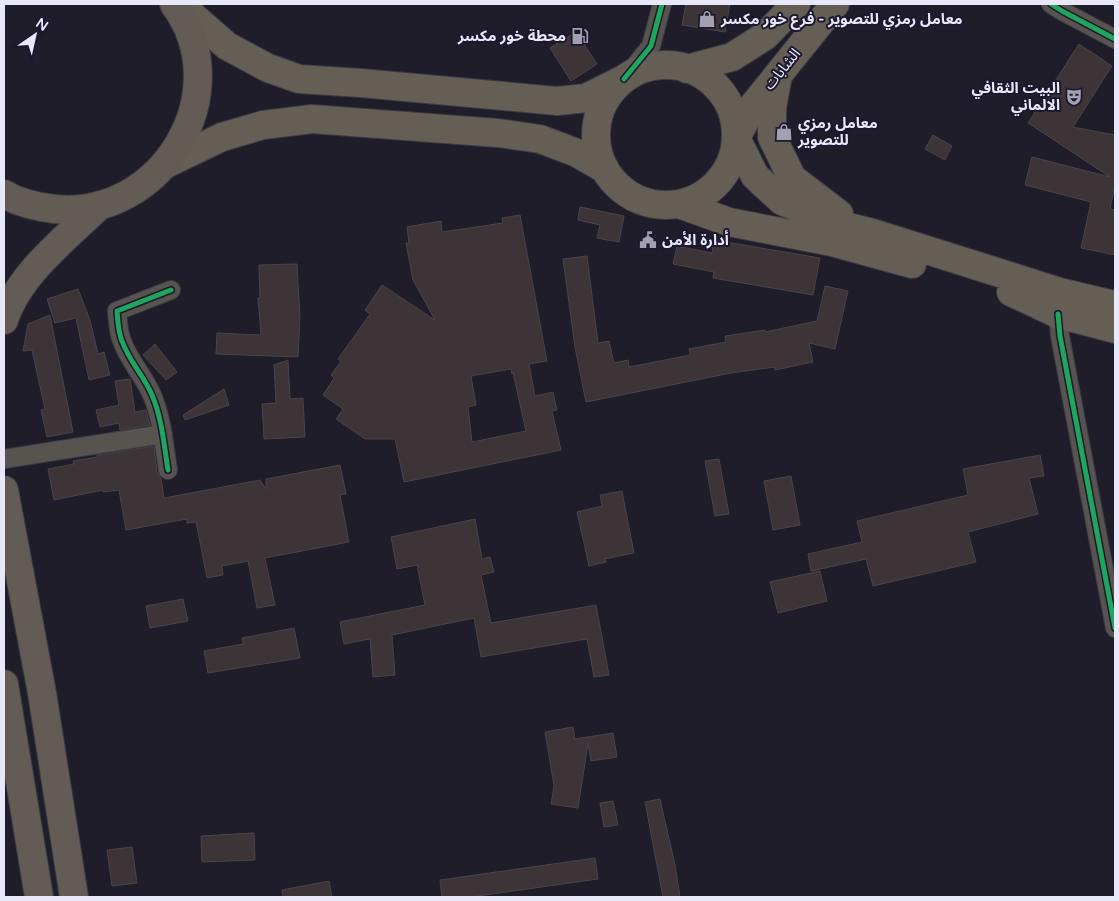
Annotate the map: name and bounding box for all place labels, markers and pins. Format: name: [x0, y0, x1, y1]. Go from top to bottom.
shop icon: معامل رمزي للتصوير - فرع خور مكسر: [697, 9, 717, 29]
place label: معامل رمزي للتصوير - فرع خور مكسر: [720, 10, 962, 30]
fuel station icon: محطة خور مكسر: [570, 26, 590, 46]
place label: محطة خور مكسر: [457, 27, 566, 45]
place label: البيت الثقافي الالماني: [972, 79, 1060, 116]
theatre icon: البيت الثقافي الالماني: [1064, 87, 1084, 107]
place label: معامل رمزي للتصوير: [797, 114, 878, 149]
shop icon: معامل رمزي للتصوير: [774, 122, 794, 142]
public building icon: أدارة الأمن: [638, 230, 658, 250]
place label: أدارة الأمن: [662, 230, 729, 249]

